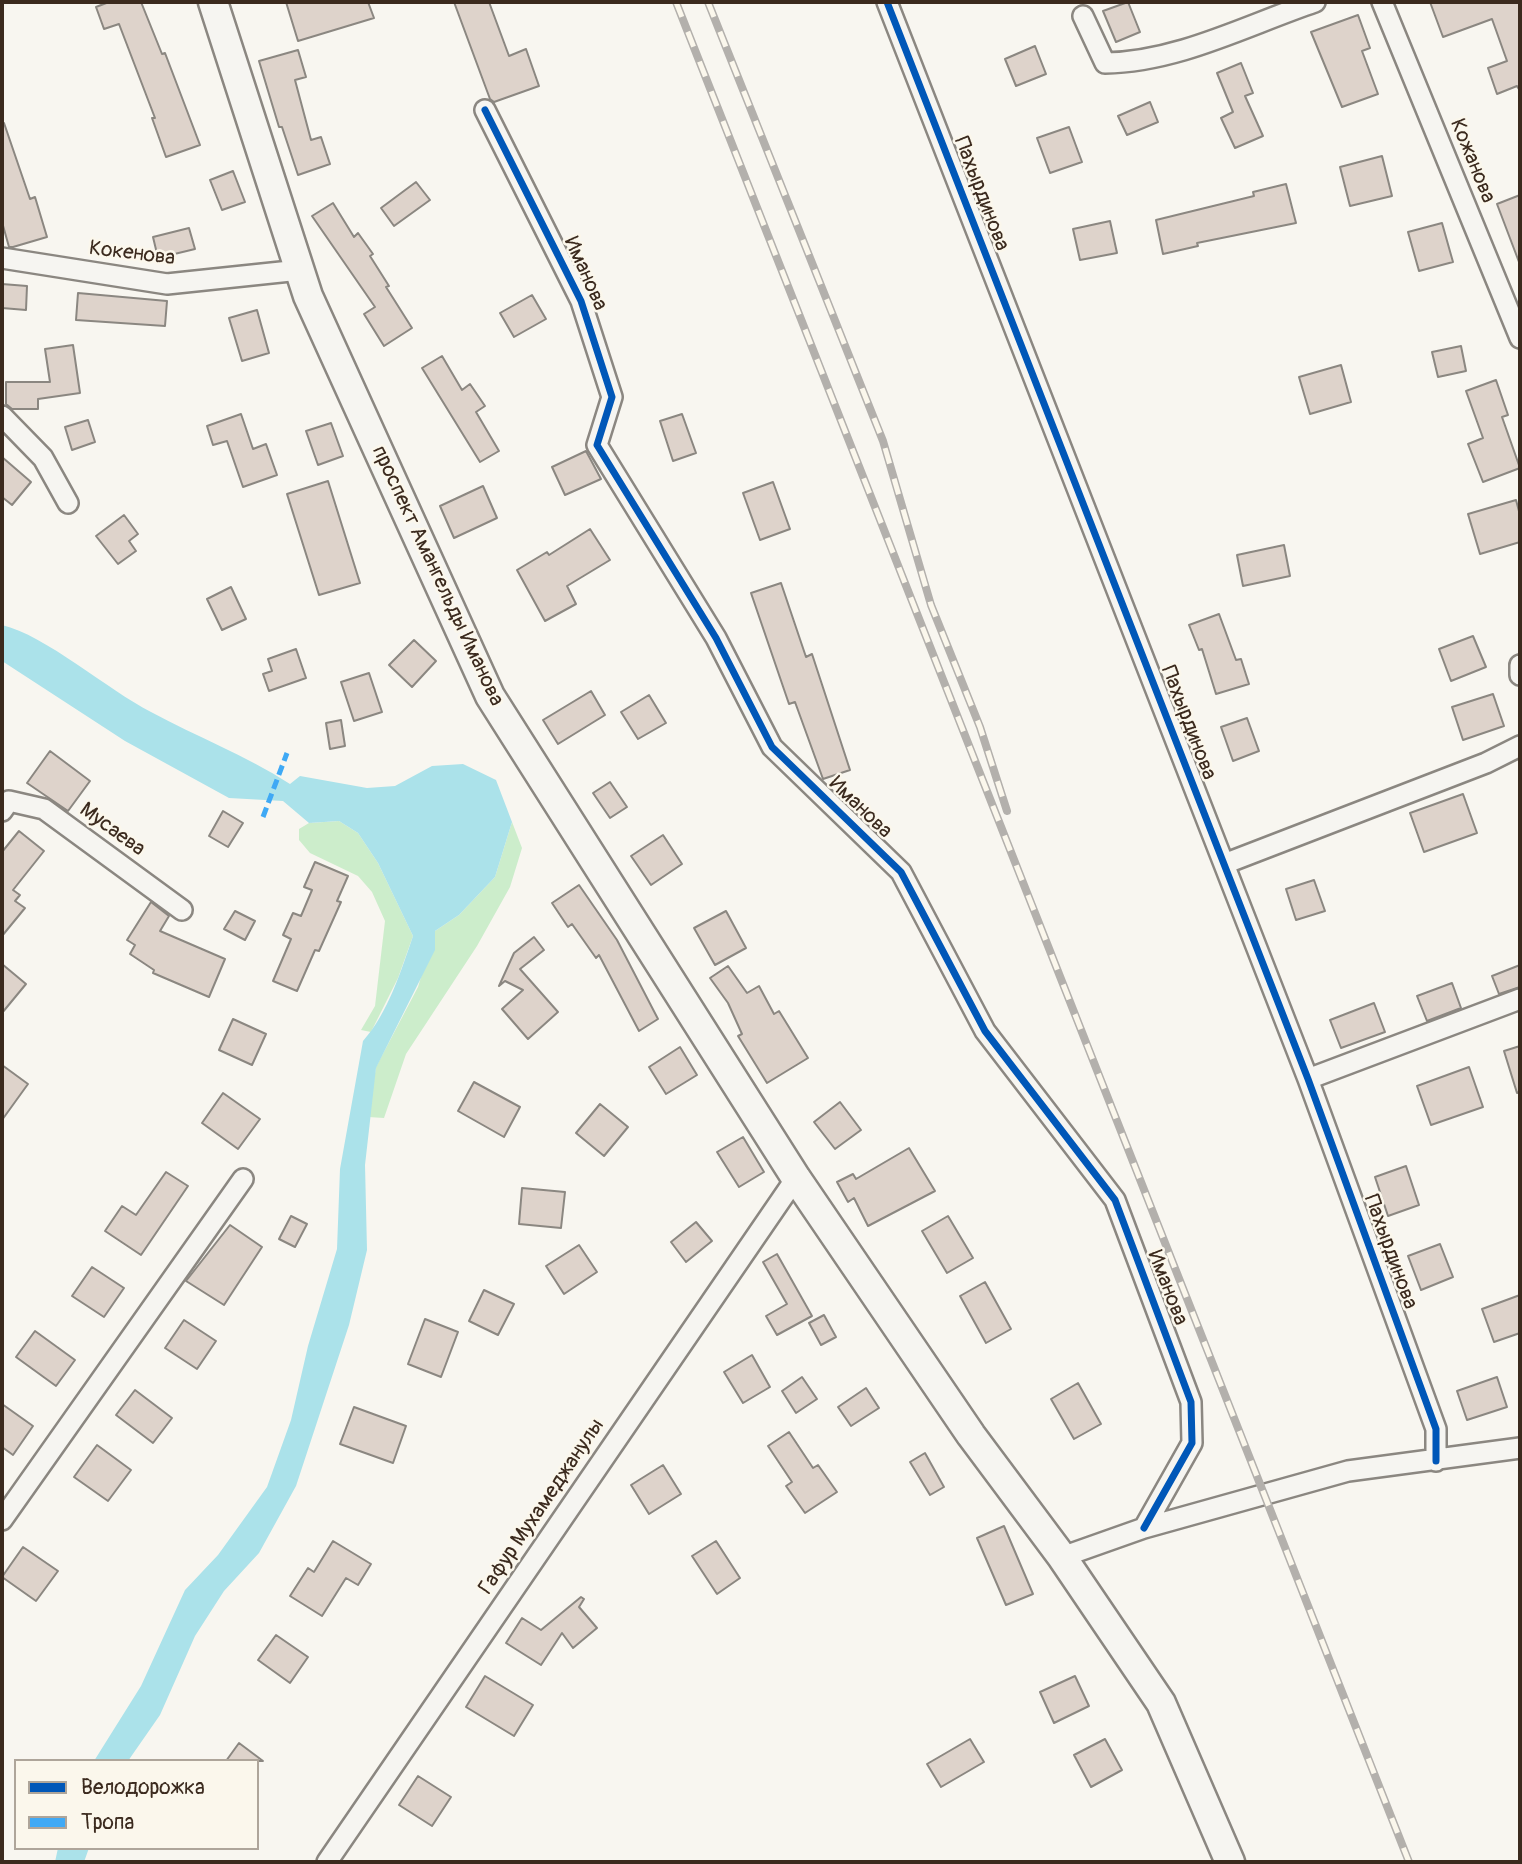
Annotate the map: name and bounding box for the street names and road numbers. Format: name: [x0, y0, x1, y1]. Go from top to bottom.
street label: Кожанова: [1444, 115, 1500, 207]
street label: Пахырдинова: [948, 133, 1014, 255]
street label: Иманова: [558, 233, 612, 315]
street label: Кокенова: [88, 236, 176, 272]
street label: проспект Амангельды Иманова: [366, 442, 508, 710]
street label: Пахырдинова: [1155, 662, 1221, 784]
street label: Иманова: [823, 772, 897, 844]
street label: Мусаева: [74, 798, 150, 862]
street label: Пахырдинова: [1358, 1191, 1422, 1313]
street label: Иманова: [1141, 1247, 1193, 1329]
street label: Гафур Мухамеджанулы: [474, 1414, 610, 1600]

